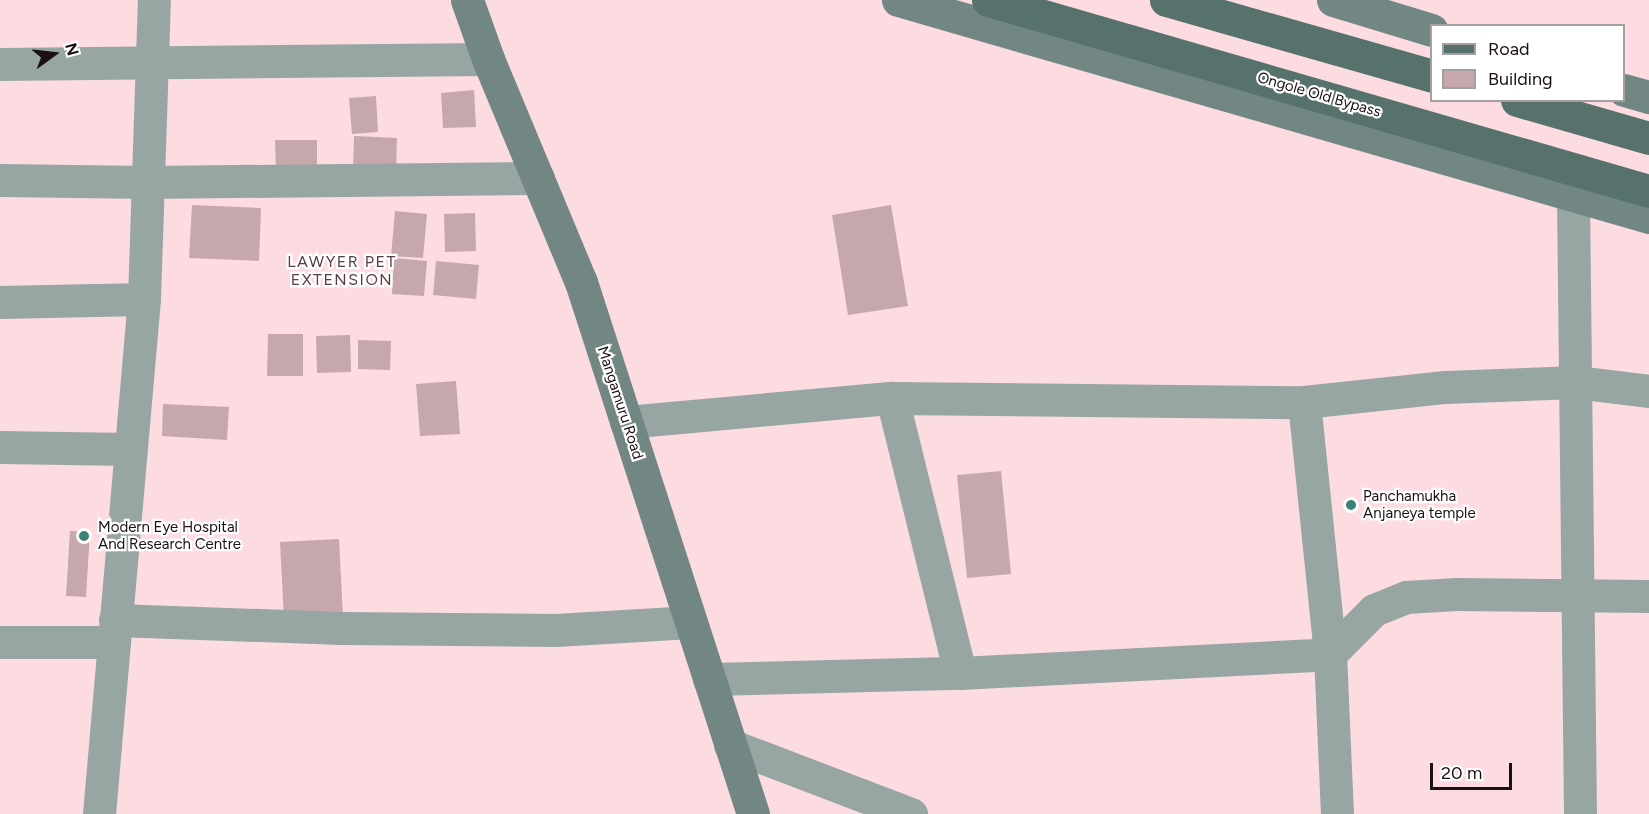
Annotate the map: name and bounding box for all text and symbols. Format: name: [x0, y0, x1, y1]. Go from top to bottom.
north arrow: [24, 24, 84, 84]
legend: [1430, 24, 1625, 102]
text: Road: [1488, 38, 1529, 60]
text: N: [61, 41, 83, 58]
text: Building: [1488, 68, 1553, 90]
street label: Ongole Old Bypass: [1255, 69, 1383, 121]
district label: LAWYER PET EXTENSION: [287, 252, 397, 290]
street label: Mangamuru Road: [593, 344, 647, 462]
place label: Panchamukha Anjaneya temple: [1363, 487, 1476, 522]
marker: Panchamukha Anjaneya temple: [1344, 498, 1358, 512]
place label: Modern Eye Hospital And Research Centre: [98, 518, 241, 553]
marker: Modern Eye Hospital And Research Centre: [75, 527, 93, 545]
scale bar: [1433, 751, 1516, 789]
text: 20 m: [1441, 762, 1482, 784]

